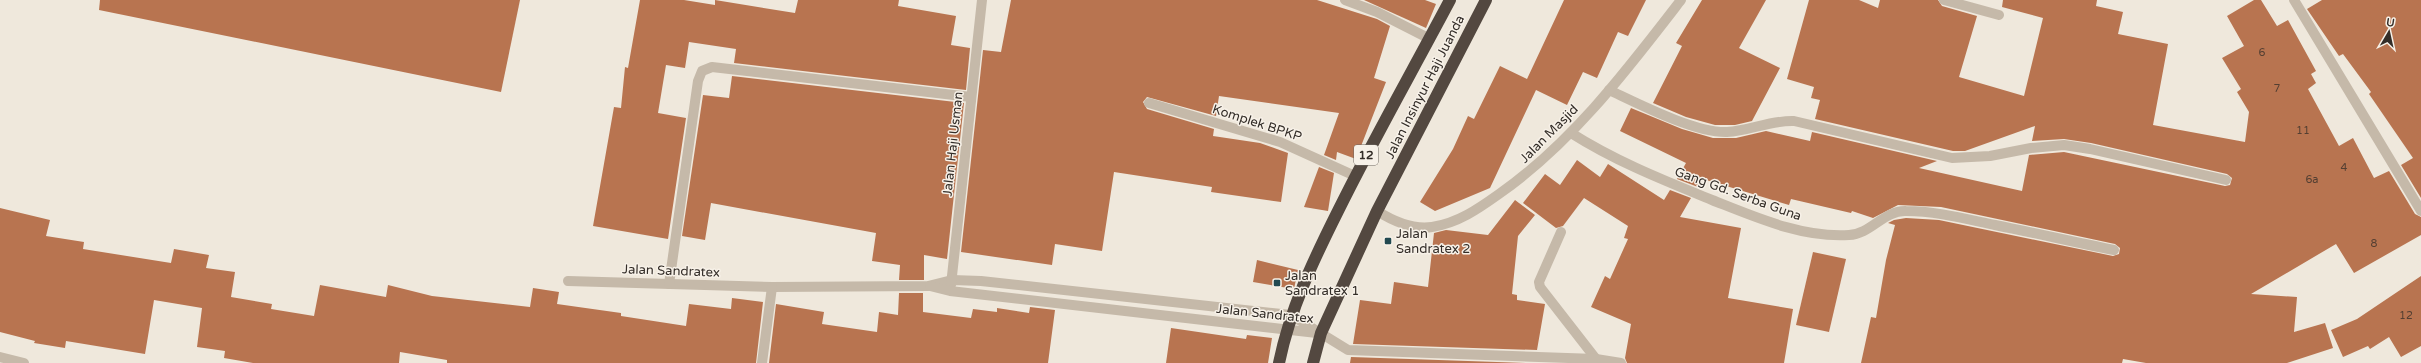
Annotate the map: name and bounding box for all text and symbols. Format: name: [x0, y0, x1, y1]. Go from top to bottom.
north arrow: [2369, 12, 2409, 52]
street label: Jalan Insinyur Haji Juanda: [1382, 13, 1468, 161]
text: U: [2385, 16, 2396, 30]
house number: 6: [2259, 46, 2266, 59]
house number: 7: [2274, 82, 2281, 95]
street label: Jalan Haji Usman: [940, 91, 966, 197]
street label: Komplek BPKP: [1210, 101, 1304, 145]
street label: Jalan Masjid: [1516, 101, 1582, 167]
house number: 11: [2296, 124, 2310, 137]
road number: 12: [1354, 145, 1378, 165]
house number: 4: [2341, 161, 2348, 174]
street label: Gang Gd. Serba Guna: [1672, 164, 1804, 224]
house number: 6a: [2305, 173, 2319, 186]
place label: Jalan Sandratex 2: [1396, 226, 1470, 257]
marker: Jalan Sandratex 2: [1383, 236, 1393, 246]
house number: 8: [2371, 237, 2378, 250]
street label: Jalan Sandratex: [622, 261, 720, 281]
place label: Jalan Sandratex 1: [1285, 268, 1359, 299]
marker: Jalan Sandratex 1: [1272, 278, 1282, 288]
street label: Jalan Sandratex: [1215, 301, 1315, 327]
house number: 12: [2399, 309, 2413, 322]

